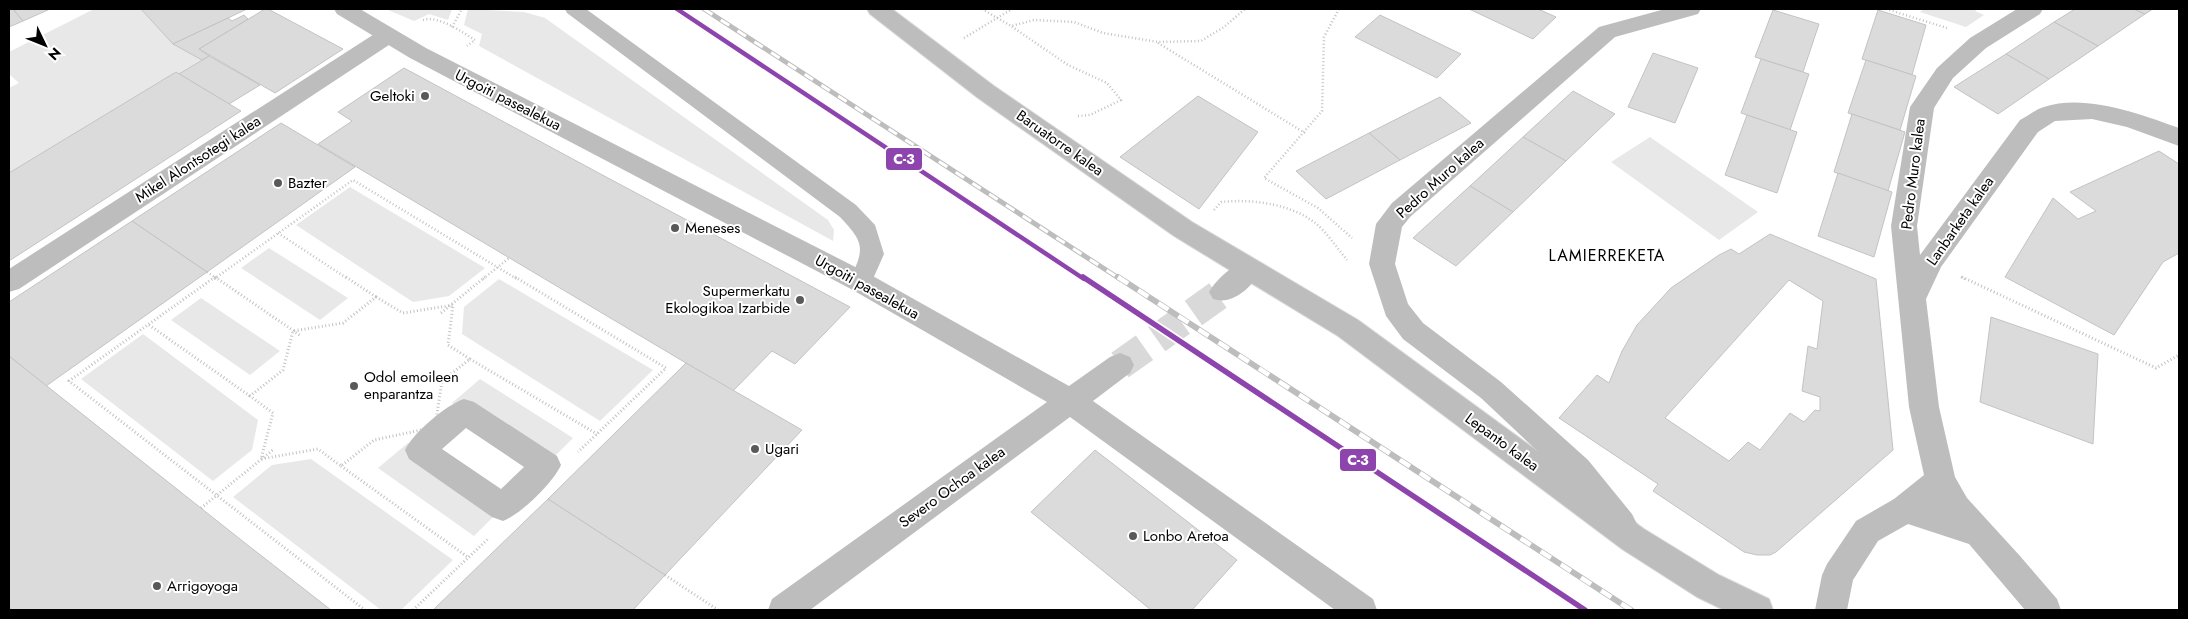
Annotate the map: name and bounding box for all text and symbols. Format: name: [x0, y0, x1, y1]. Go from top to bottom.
north arrow: [20, 20, 70, 70]
text: N: [43, 43, 66, 65]
street label: Urgoiti pasealekua: [451, 64, 565, 136]
place label: Geltoki: [370, 85, 415, 107]
marker: Geltoki: [419, 90, 431, 102]
street label: Baruatorre kalea: [1012, 105, 1108, 181]
street label: Mikel Alontsotegi kalea: [131, 110, 265, 208]
street label: Pedro Muro kalea: [1895, 117, 1931, 231]
street label: Pedro Muro kalea: [1391, 133, 1489, 223]
line badge: C-3: [885, 147, 923, 171]
text: C-3: [893, 149, 915, 169]
place label: Bazter: [288, 172, 328, 194]
street label: Lanbarketa kalea: [1921, 172, 1999, 270]
marker: Bazter: [272, 177, 284, 189]
place label: Meneses: [685, 217, 740, 239]
marker: Meneses: [669, 222, 681, 234]
district label: LAMIERREKETA: [1549, 244, 1665, 267]
street label: Urgoiti pasealekua: [811, 249, 923, 325]
place label: Supermerkatu Ekologikoa Izarbide: [665, 280, 790, 319]
marker: Supermerkatu Ekologikoa Izarbide: [794, 294, 806, 306]
place label: Odol emoileen enparantza: [364, 366, 459, 405]
marker: Odol emoileen enparantza: [348, 380, 360, 392]
street label: Lepanto kalea: [1460, 408, 1544, 476]
place label: Ugari: [765, 438, 799, 460]
street label: Severo Ochoa kalea: [894, 441, 1010, 533]
marker: Ugari: [749, 443, 761, 455]
line badge: C-3: [1339, 448, 1377, 472]
text: C-3: [1347, 450, 1369, 470]
place label: Lonbo Aretoa: [1143, 525, 1229, 547]
marker: Lonbo Aretoa: [1127, 530, 1139, 542]
place label: Arrigoyoga: [167, 575, 238, 597]
marker: Arrigoyoga: [151, 580, 163, 592]

